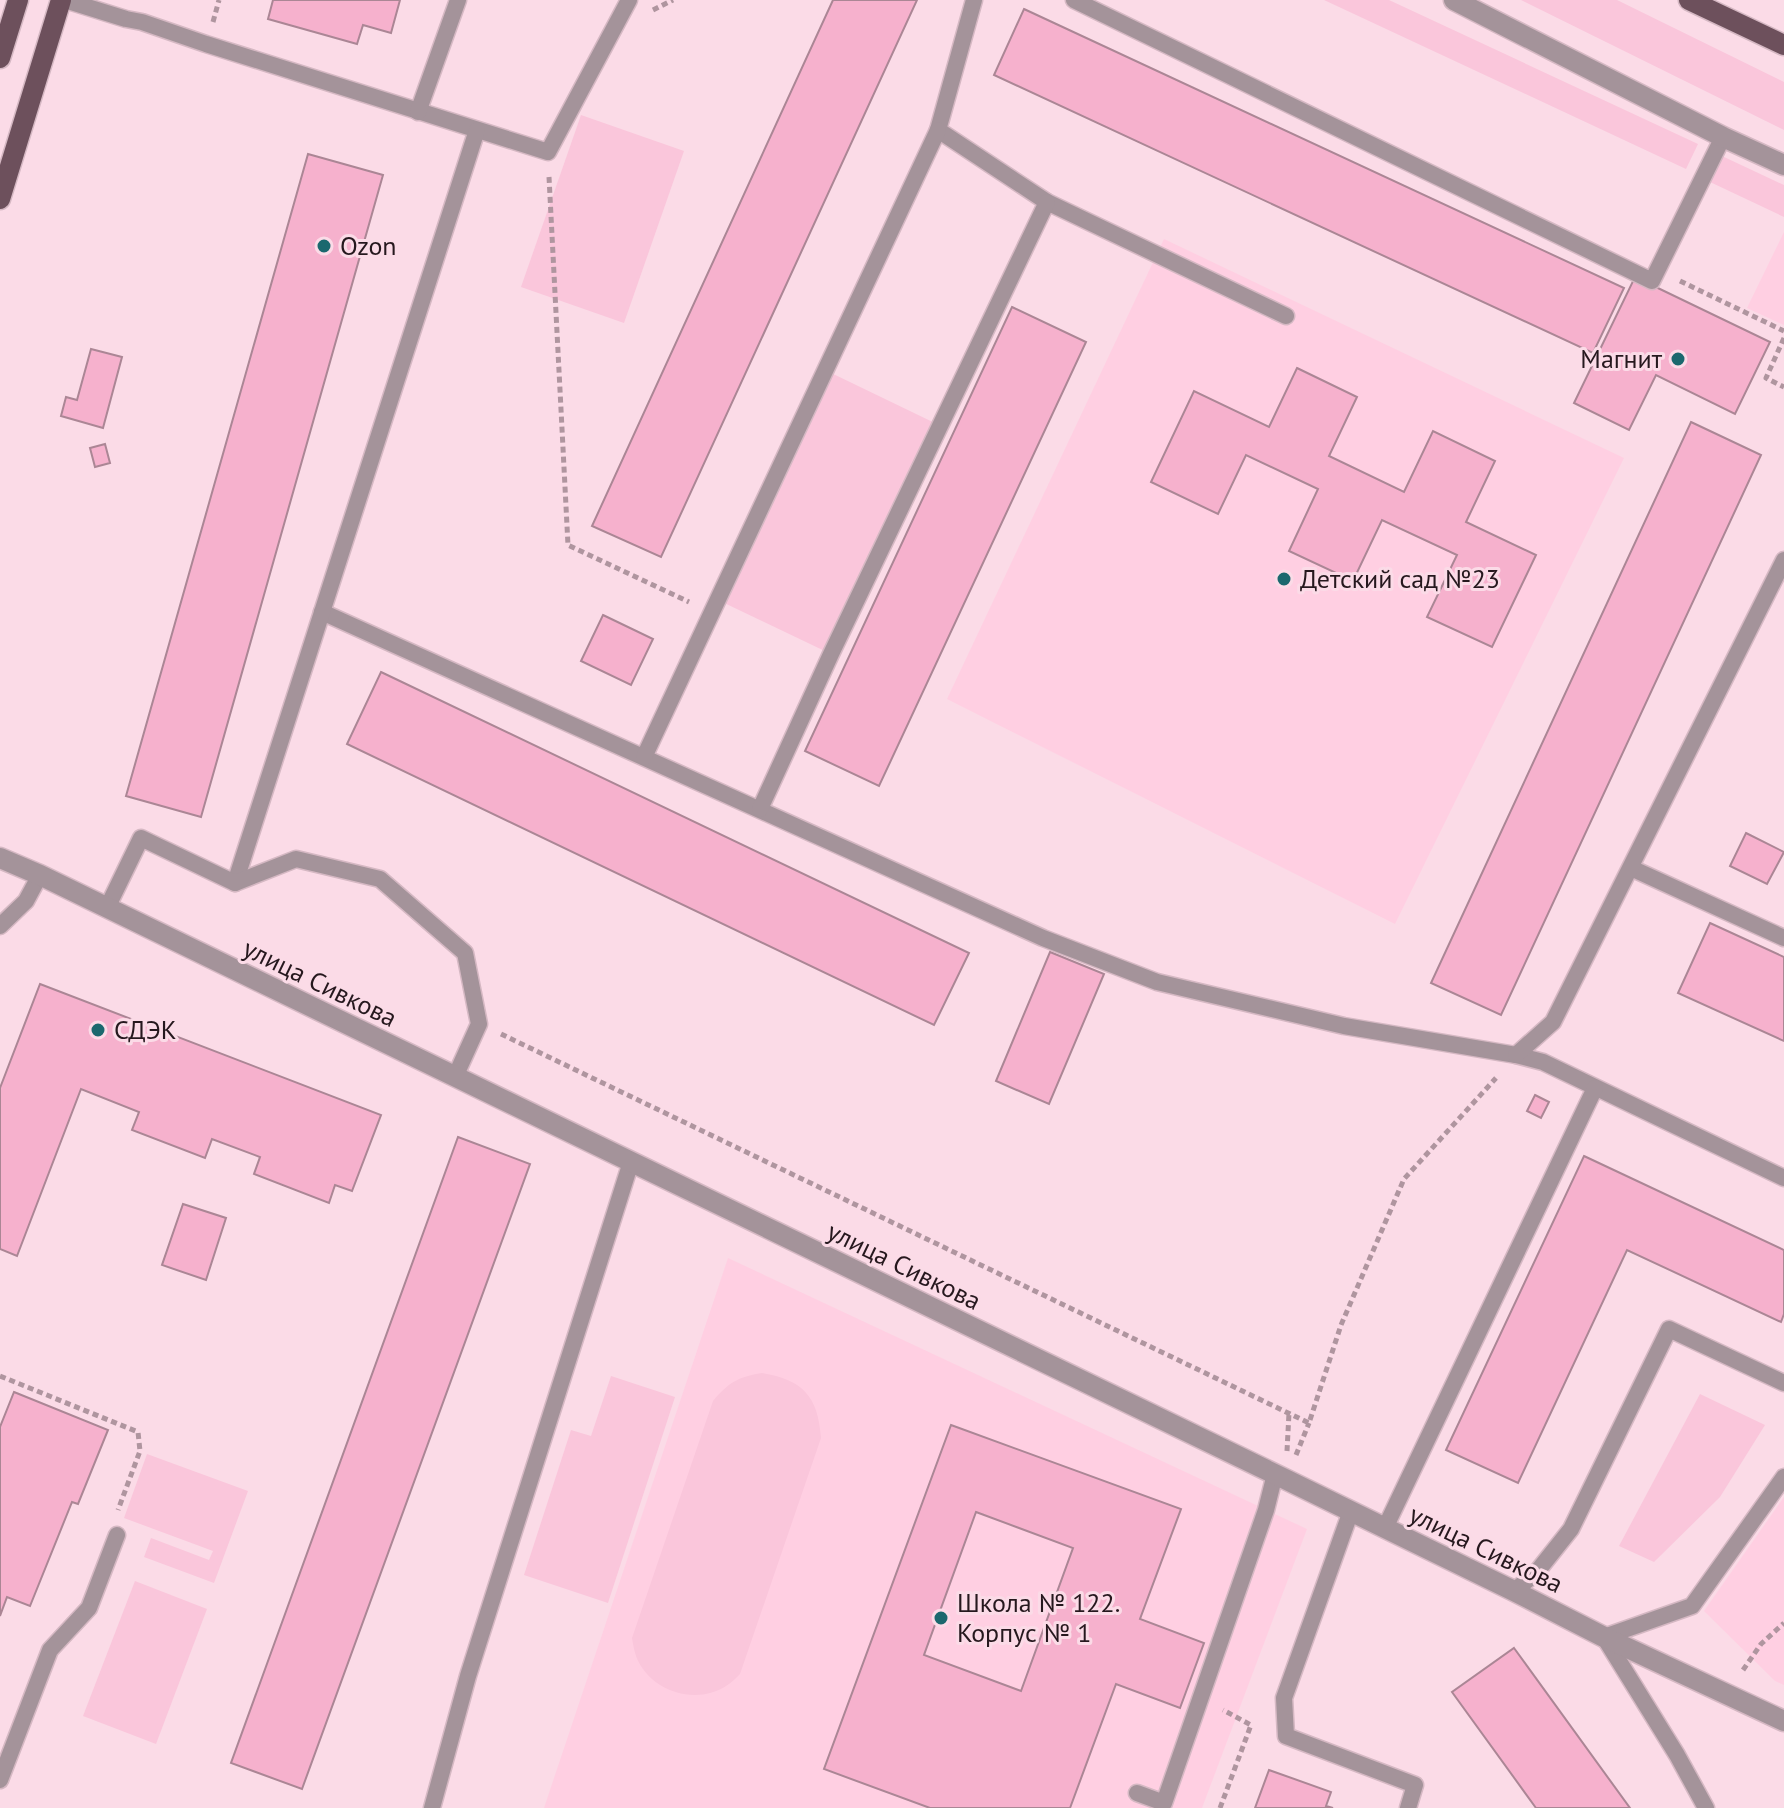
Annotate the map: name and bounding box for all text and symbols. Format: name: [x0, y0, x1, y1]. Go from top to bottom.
place label: Ozon: [340, 229, 397, 262]
marker: Ozon: [315, 237, 333, 255]
place label: Магнит: [1580, 342, 1663, 375]
marker: Магнит: [1669, 350, 1687, 368]
place label: Детский сад №23: [1300, 562, 1500, 595]
marker: Детский сад №23: [1275, 570, 1293, 588]
street label: улица Сивкова: [238, 931, 403, 1034]
place label: СДЭК: [114, 1013, 177, 1046]
marker: СДЭК: [89, 1021, 107, 1039]
street label: улица Сивкова: [822, 1214, 987, 1317]
street label: улица Сивкова: [1404, 1497, 1569, 1600]
place label: Школа № 122. Корпус № 1: [957, 1586, 1120, 1649]
marker: Школа № 122. Корпус № 1: [932, 1609, 950, 1627]

